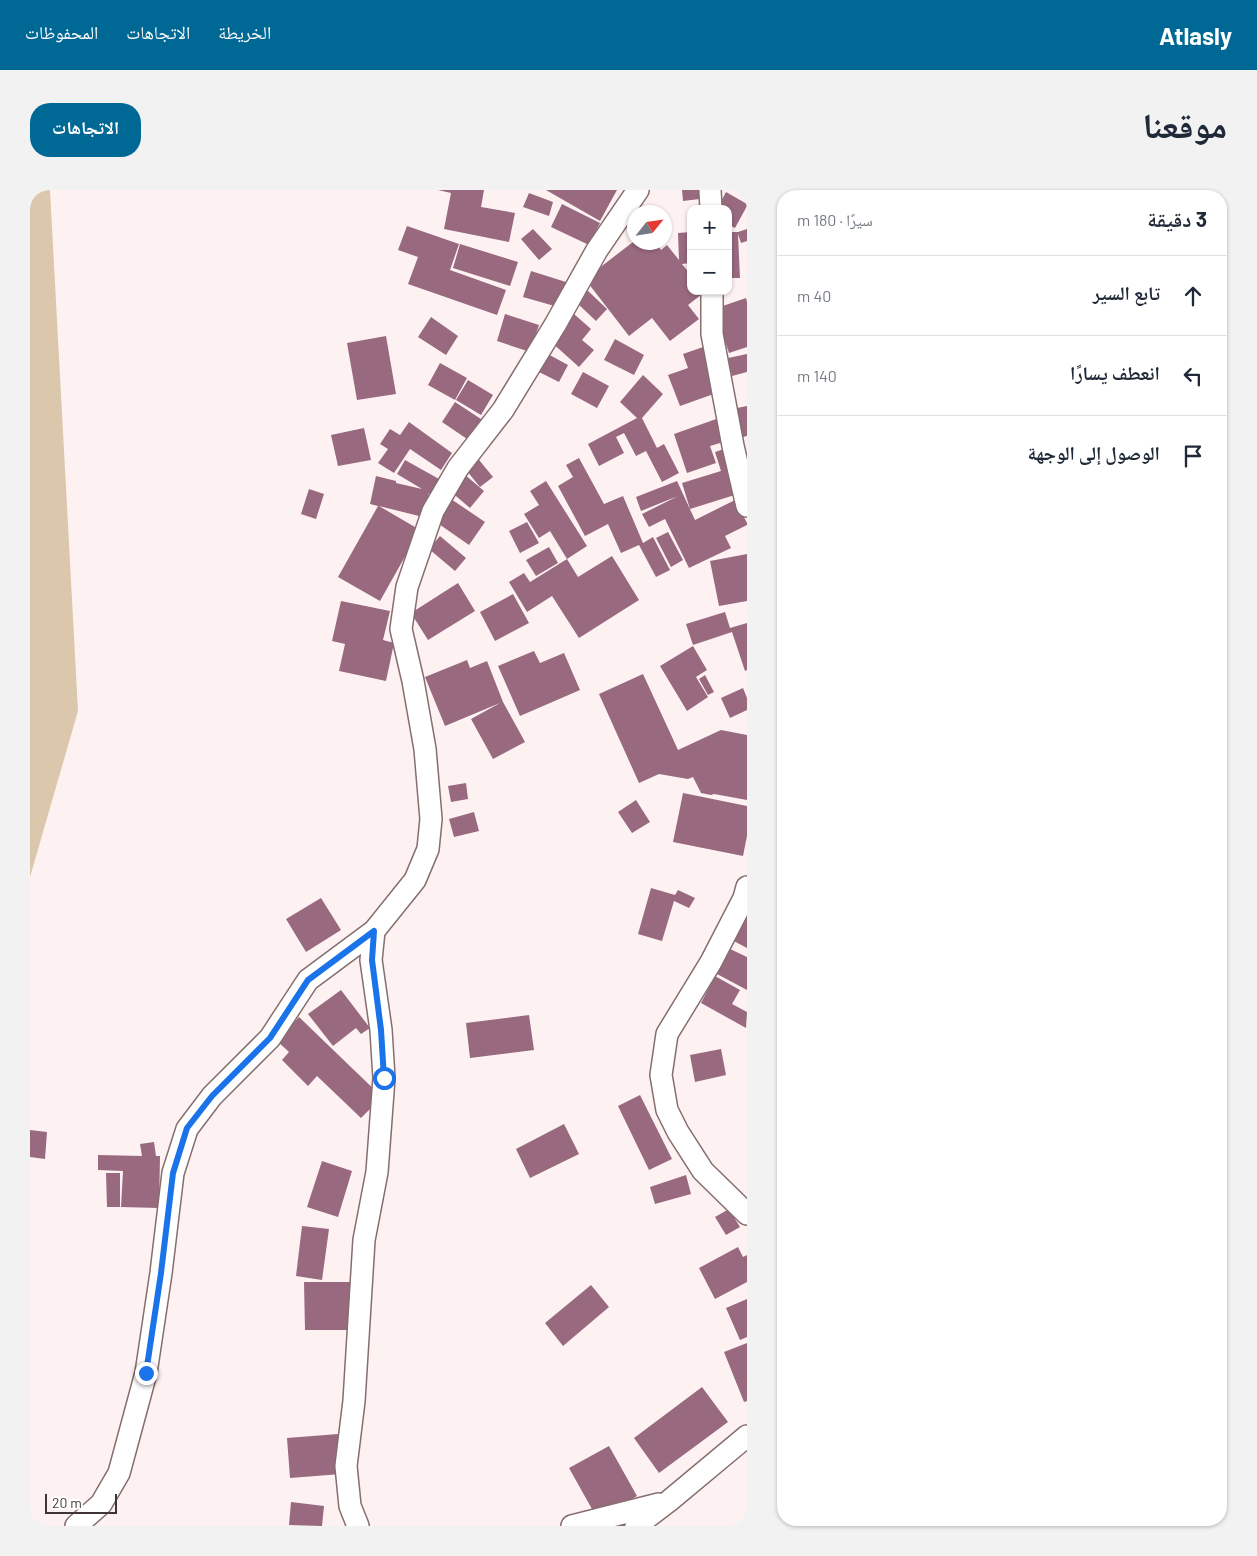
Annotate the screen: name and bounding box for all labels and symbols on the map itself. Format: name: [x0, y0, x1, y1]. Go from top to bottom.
north arrow: [627, 205, 672, 250]
route start: [373, 1067, 396, 1090]
route end: [135, 1362, 158, 1385]
scale bar: [45, 1491, 118, 1514]

